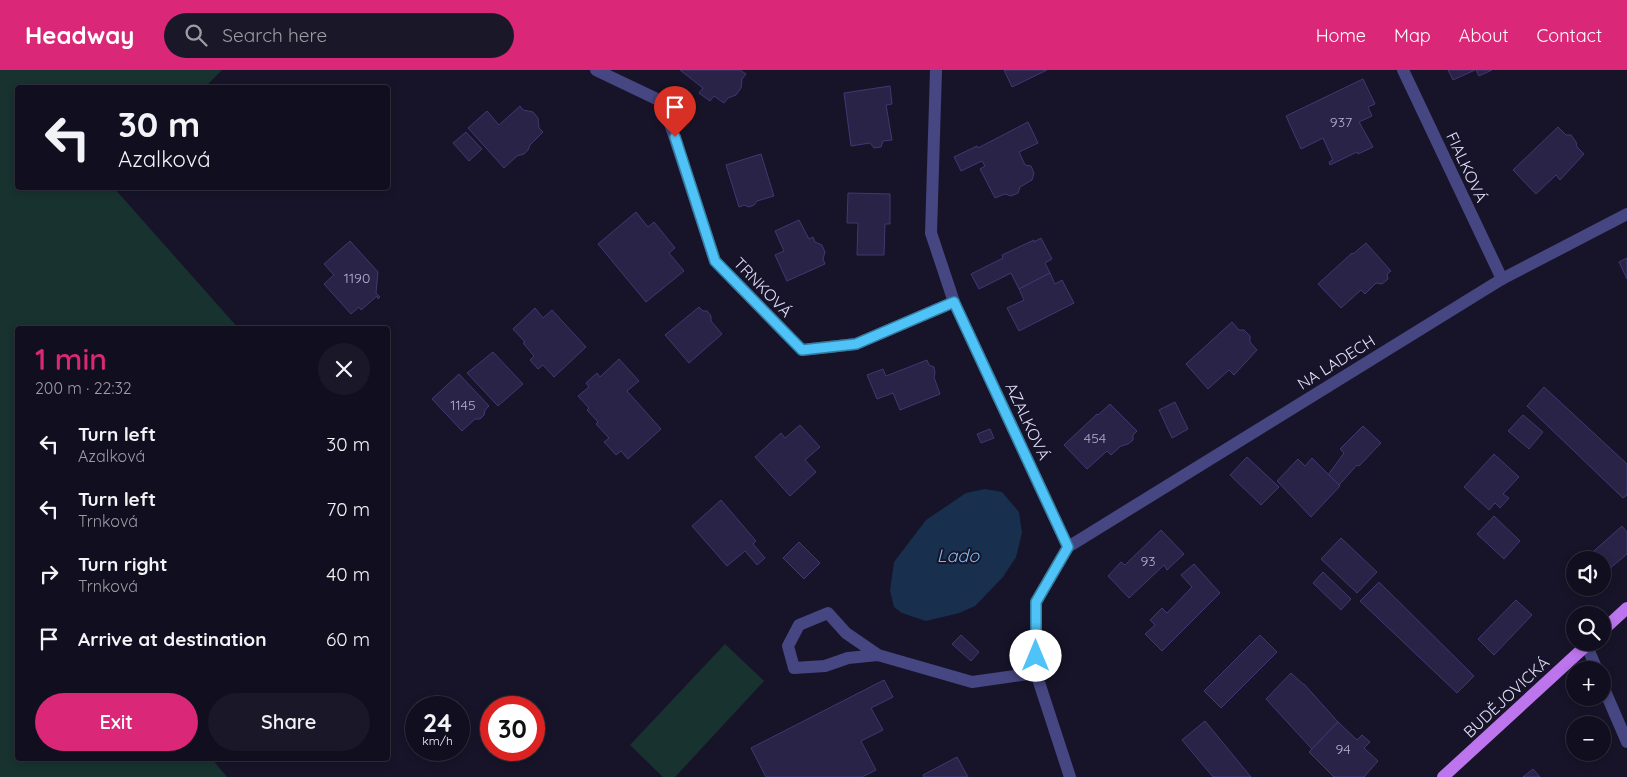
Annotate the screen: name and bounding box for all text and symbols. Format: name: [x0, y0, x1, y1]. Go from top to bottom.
search box: [164, 13, 514, 58]
text: Headway: [25, 20, 134, 50]
icon: search: [182, 21, 210, 49]
text: Search here: [222, 23, 327, 47]
text: Home: [1316, 24, 1366, 47]
text: Map: [1394, 24, 1431, 47]
text: About: [1459, 24, 1509, 47]
text: Contact: [1537, 24, 1602, 47]
pin: [654, 86, 696, 137]
icon: arrive: [661, 93, 689, 121]
text: 30 m: [118, 102, 200, 146]
icon: left: [35, 105, 100, 170]
house number: 937: [1330, 113, 1352, 131]
street label: FIALKOVÁ: [1442, 129, 1492, 205]
text: Azalková: [118, 145, 211, 173]
street label: TRNKOVÁ: [730, 253, 796, 321]
house number: 1190: [344, 269, 370, 287]
street label: NA LADECH: [1293, 330, 1379, 394]
text: 1 min: [35, 340, 107, 378]
button: close: [318, 343, 370, 395]
text: 200 m · 22:32: [35, 378, 132, 398]
street label: AZALKOVÁ: [1001, 379, 1055, 463]
house number: 1145: [450, 396, 476, 414]
text: Turn left: [78, 422, 156, 446]
house number: 454: [1084, 429, 1106, 447]
icon: left: [35, 430, 63, 458]
text: 30 m: [326, 432, 370, 456]
text: Azalková: [78, 446, 145, 466]
text: Turn left: [78, 487, 156, 511]
icon: left: [35, 495, 63, 523]
text: 70 m: [326, 497, 370, 521]
text: Trnková: [78, 511, 138, 531]
water label: Lado: [937, 544, 980, 567]
map controls: [1566, 551, 1611, 761]
button: sound: [1566, 551, 1611, 596]
text: Turn right: [78, 552, 167, 576]
house number: 93: [1140, 552, 1156, 570]
icon: right: [35, 560, 63, 588]
text: 40 m: [326, 562, 370, 586]
text: Trnková: [78, 576, 138, 596]
button: search: [1566, 606, 1611, 651]
icon: arrive: [35, 625, 63, 653]
text: Arrive at destination: [78, 627, 267, 651]
text: 60 m: [326, 627, 370, 651]
position arrow: [1009, 629, 1061, 681]
street label: BUDĚJOVICKÁ: [1459, 652, 1553, 742]
button: +: [1566, 661, 1611, 706]
button: Exit: [35, 693, 198, 751]
button: Share: [208, 693, 370, 751]
speed limit sign: 30: [480, 696, 545, 761]
text: 24: [423, 707, 452, 738]
button: −: [1566, 716, 1611, 761]
text: km/h: [422, 733, 453, 748]
house number: 94: [1335, 740, 1351, 758]

